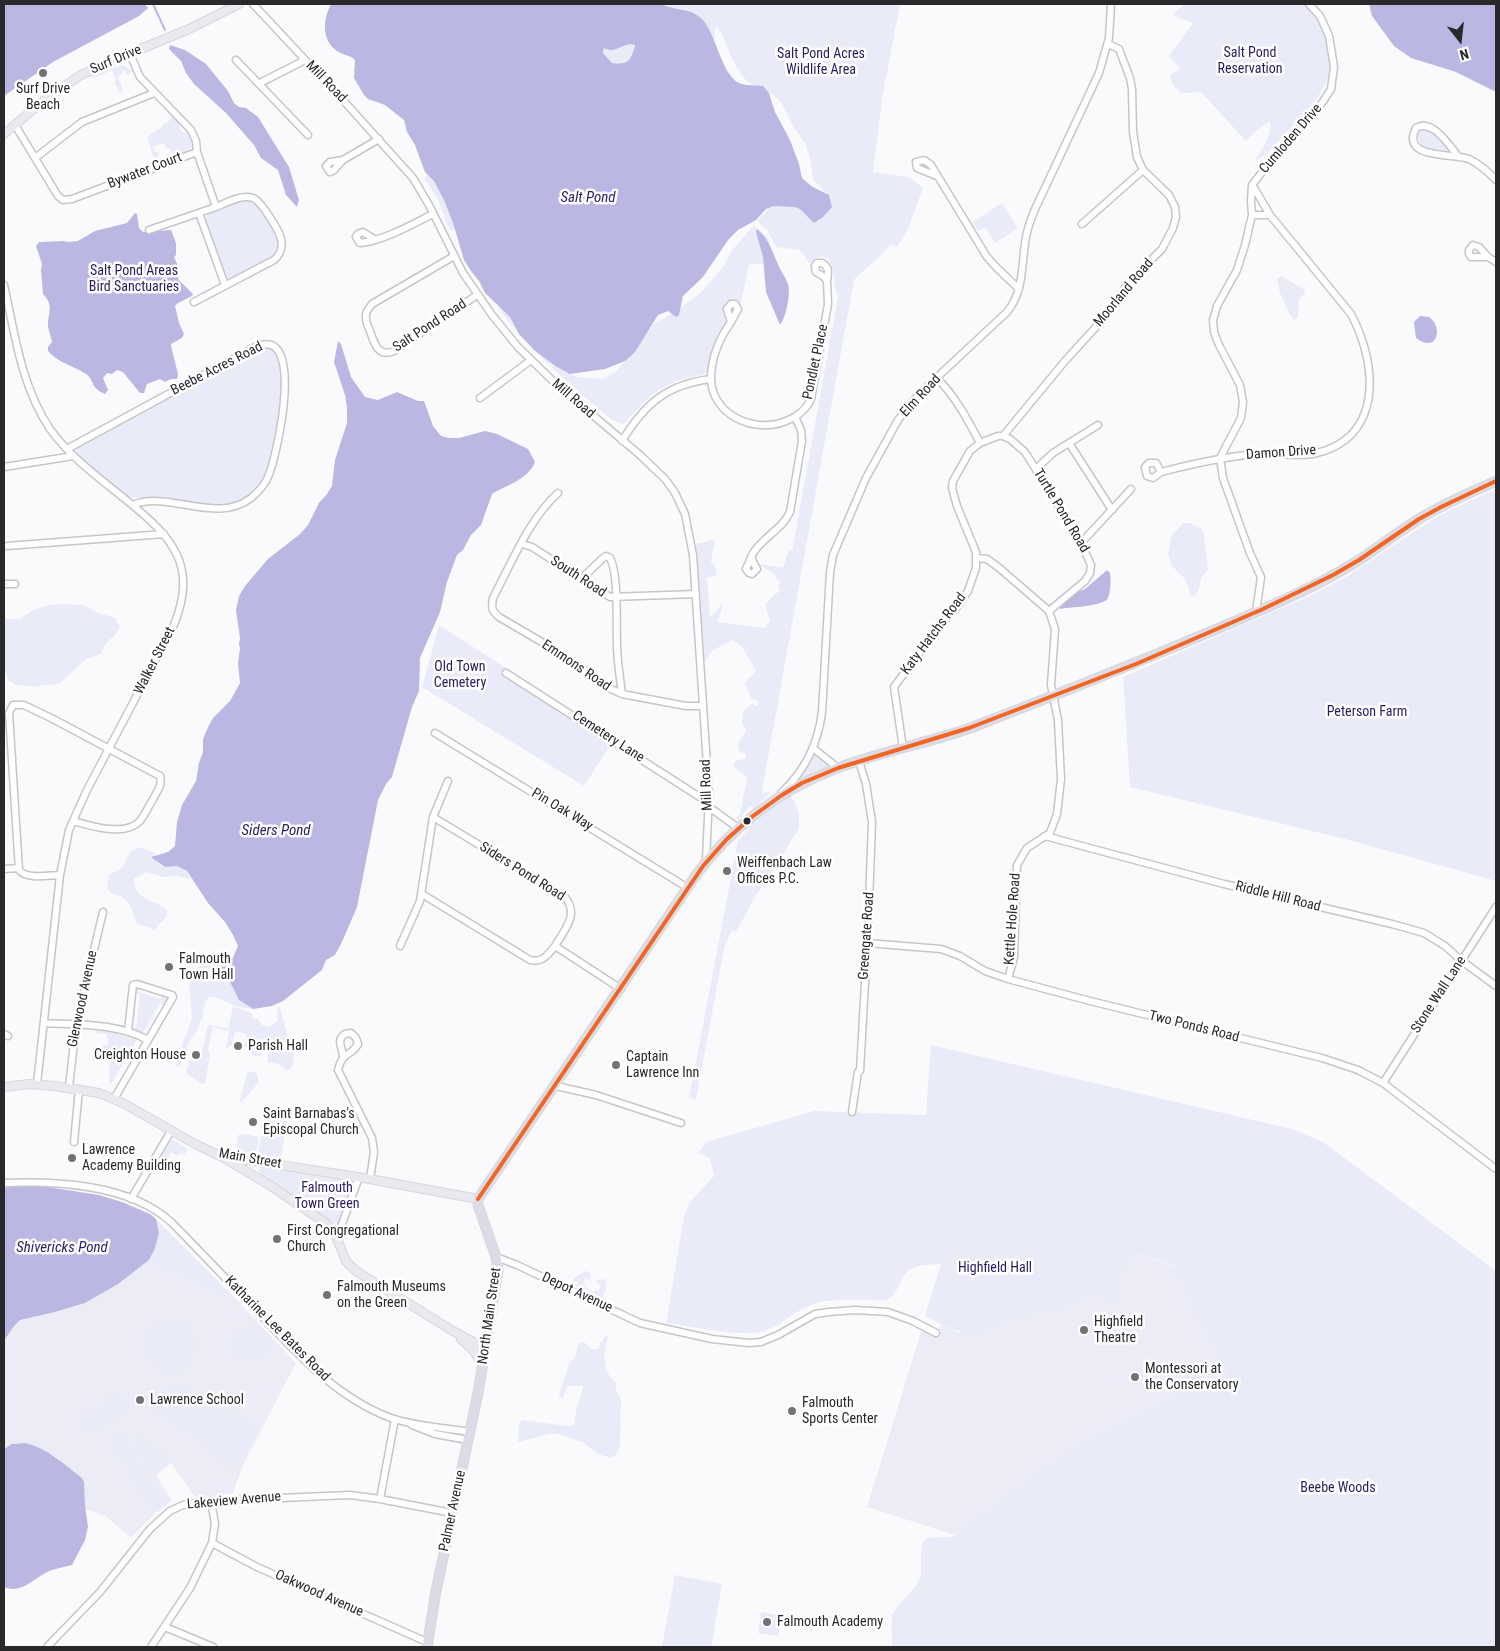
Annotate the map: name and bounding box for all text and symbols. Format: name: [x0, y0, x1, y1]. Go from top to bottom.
north arrow: [1435, 15, 1485, 65]
street label: Surf Drive: [88, 42, 144, 78]
park label: Salt Pond Reservation: [1217, 45, 1283, 78]
park label: Salt Pond Acres Wildlife Area: [777, 46, 865, 78]
text: N: [1458, 46, 1470, 63]
street label: Mill Road: [302, 58, 350, 106]
marker: Surf Drive Beach: [37, 67, 49, 79]
place label: Surf Drive Beach: [16, 81, 70, 114]
street label: Cumloden Drive: [1256, 101, 1326, 177]
street label: Bywater Court: [106, 149, 184, 193]
water label: Salt Pond: [560, 189, 616, 207]
street label: Moorland Road: [1091, 255, 1157, 331]
park label: Salt Pond Areas Bird Sanctuaries: [89, 263, 179, 296]
street label: Salt Pond Road: [390, 296, 470, 356]
street label: Pondlet Place: [800, 323, 832, 401]
street label: Beebe Acres Road: [168, 339, 266, 399]
street label: Elm Road: [897, 371, 945, 421]
street label: Mill Road: [548, 376, 598, 422]
street label: Damon Drive: [1245, 442, 1317, 464]
street label: Turtle Pond Road: [1029, 466, 1093, 556]
street label: South Road: [547, 553, 609, 601]
street label: Katy Hatchs Road: [898, 590, 970, 678]
street label: Walker Street: [131, 624, 179, 698]
street label: Emmons Road: [538, 637, 614, 695]
park label: Old Town Cemetery: [434, 659, 486, 692]
park label: Peterson Farm: [1327, 704, 1407, 720]
street label: Cemetery Lane: [569, 708, 647, 766]
street label: Mill Road: [698, 759, 716, 811]
street label: Pin Oak Way: [528, 785, 596, 835]
unlabelled marker: [742, 816, 752, 826]
water label: Siders Pond: [242, 822, 310, 840]
street label: Siders Pond Road: [476, 839, 568, 905]
place label: Weiffenbach Law Offices P.C.: [737, 855, 832, 888]
marker: Weiffenbach Law Offices P.C.: [721, 865, 733, 877]
street label: Kettle Hole Road: [1001, 872, 1025, 966]
street label: Riddle Hill Road: [1234, 878, 1322, 916]
street label: Greengate Road: [856, 892, 878, 980]
street label: Glenwood Avenue: [65, 949, 101, 1049]
place label: Falmouth Town Hall: [179, 951, 234, 984]
street label: Stone Wall Lane: [1408, 953, 1470, 1037]
marker: Falmouth Town Hall: [163, 961, 175, 973]
street label: Two Ponds Road: [1147, 1008, 1241, 1046]
place label: Parish Hall: [248, 1038, 308, 1054]
marker: Parish Hall: [232, 1040, 244, 1052]
place label: Creighton House: [94, 1047, 186, 1063]
marker: Creighton House: [190, 1049, 202, 1061]
place label: Captain Lawrence Inn: [626, 1049, 699, 1082]
marker: Captain Lawrence Inn: [610, 1059, 622, 1071]
place label: Saint Barnabas's Episcopal Church: [263, 1106, 359, 1138]
marker: Saint Barnabas's Episcopal Church: [247, 1116, 259, 1128]
place label: Lawrence Academy Building: [82, 1142, 181, 1174]
street label: Main Street: [217, 1145, 283, 1173]
marker: Lawrence Academy Building: [66, 1152, 78, 1164]
park label: Falmouth Town Green: [294, 1180, 360, 1212]
place label: First Congregational Church: [287, 1223, 399, 1256]
marker: First Congregational Church: [271, 1233, 283, 1245]
water label: Shivericks Pond: [16, 1239, 108, 1257]
park label: Highfield Hall: [958, 1260, 1032, 1276]
street label: North Main Street: [475, 1266, 505, 1366]
street label: Depot Avenue: [539, 1269, 615, 1317]
street label: Katharine Lee Bates Road: [221, 1273, 333, 1385]
place label: Falmouth Museums on the Green: [337, 1279, 446, 1311]
marker: Falmouth Museums on the Green: [321, 1289, 333, 1301]
place label: Highfield Theatre: [1094, 1314, 1143, 1346]
marker: Highfield Theatre: [1078, 1324, 1090, 1336]
place label: Montessori at the Conservatory: [1145, 1361, 1239, 1394]
marker: Montessori at the Conservatory: [1129, 1371, 1141, 1383]
place label: Lawrence School: [150, 1392, 244, 1408]
marker: Lawrence School: [134, 1394, 146, 1406]
place label: Falmouth Sports Center: [802, 1395, 878, 1428]
marker: Falmouth Sports Center: [786, 1405, 798, 1417]
street label: Palmer Avenue: [436, 1469, 470, 1553]
park label: Beebe Woods: [1300, 1480, 1376, 1496]
street label: Lakeview Avenue: [186, 1489, 282, 1513]
street label: Oakwood Avenue: [272, 1567, 366, 1621]
place label: Falmouth Academy: [777, 1614, 883, 1630]
marker: Falmouth Academy: [761, 1616, 773, 1628]

